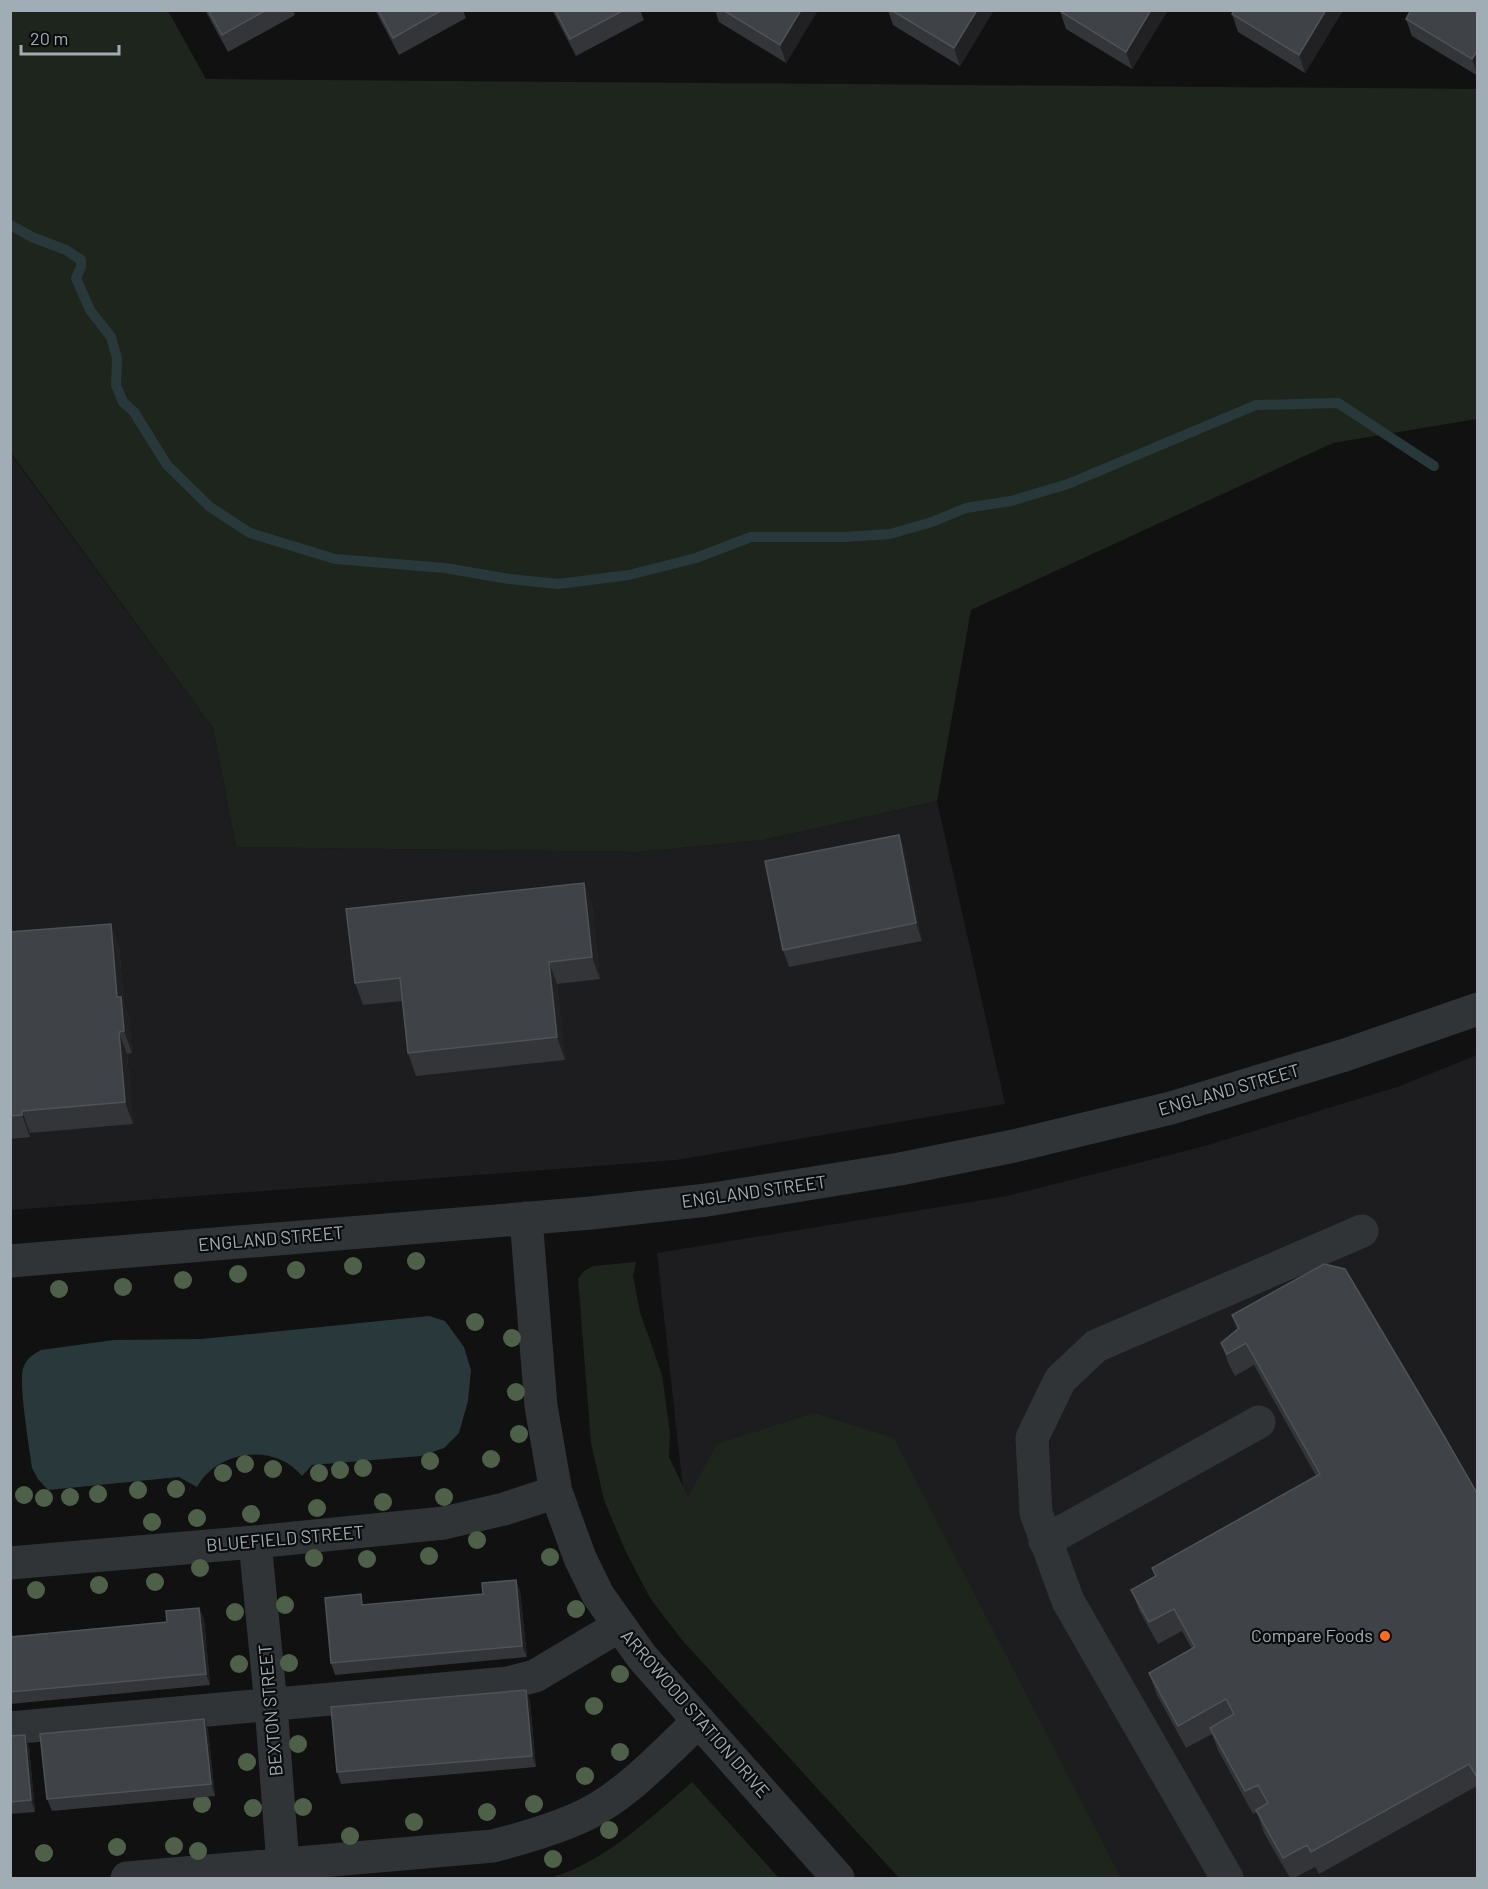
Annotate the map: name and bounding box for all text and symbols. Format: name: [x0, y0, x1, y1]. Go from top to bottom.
scale bar: [21, 18, 118, 56]
text: 20 m: [30, 27, 68, 49]
street label: ENGLAND STREET: [1155, 1058, 1302, 1120]
street label: ENGLAND STREET: [680, 1170, 828, 1212]
street label: ENGLAND STREET: [197, 1221, 345, 1255]
street label: BLUEFIELD STREET: [205, 1520, 365, 1556]
place label: Compare Foods: [1251, 1624, 1373, 1646]
street label: ARROWOOD STATION DRIVE: [617, 1625, 775, 1802]
marker: Compare Foods: [1378, 1629, 1392, 1643]
street label: BEXTON STREET: [253, 1643, 287, 1777]

